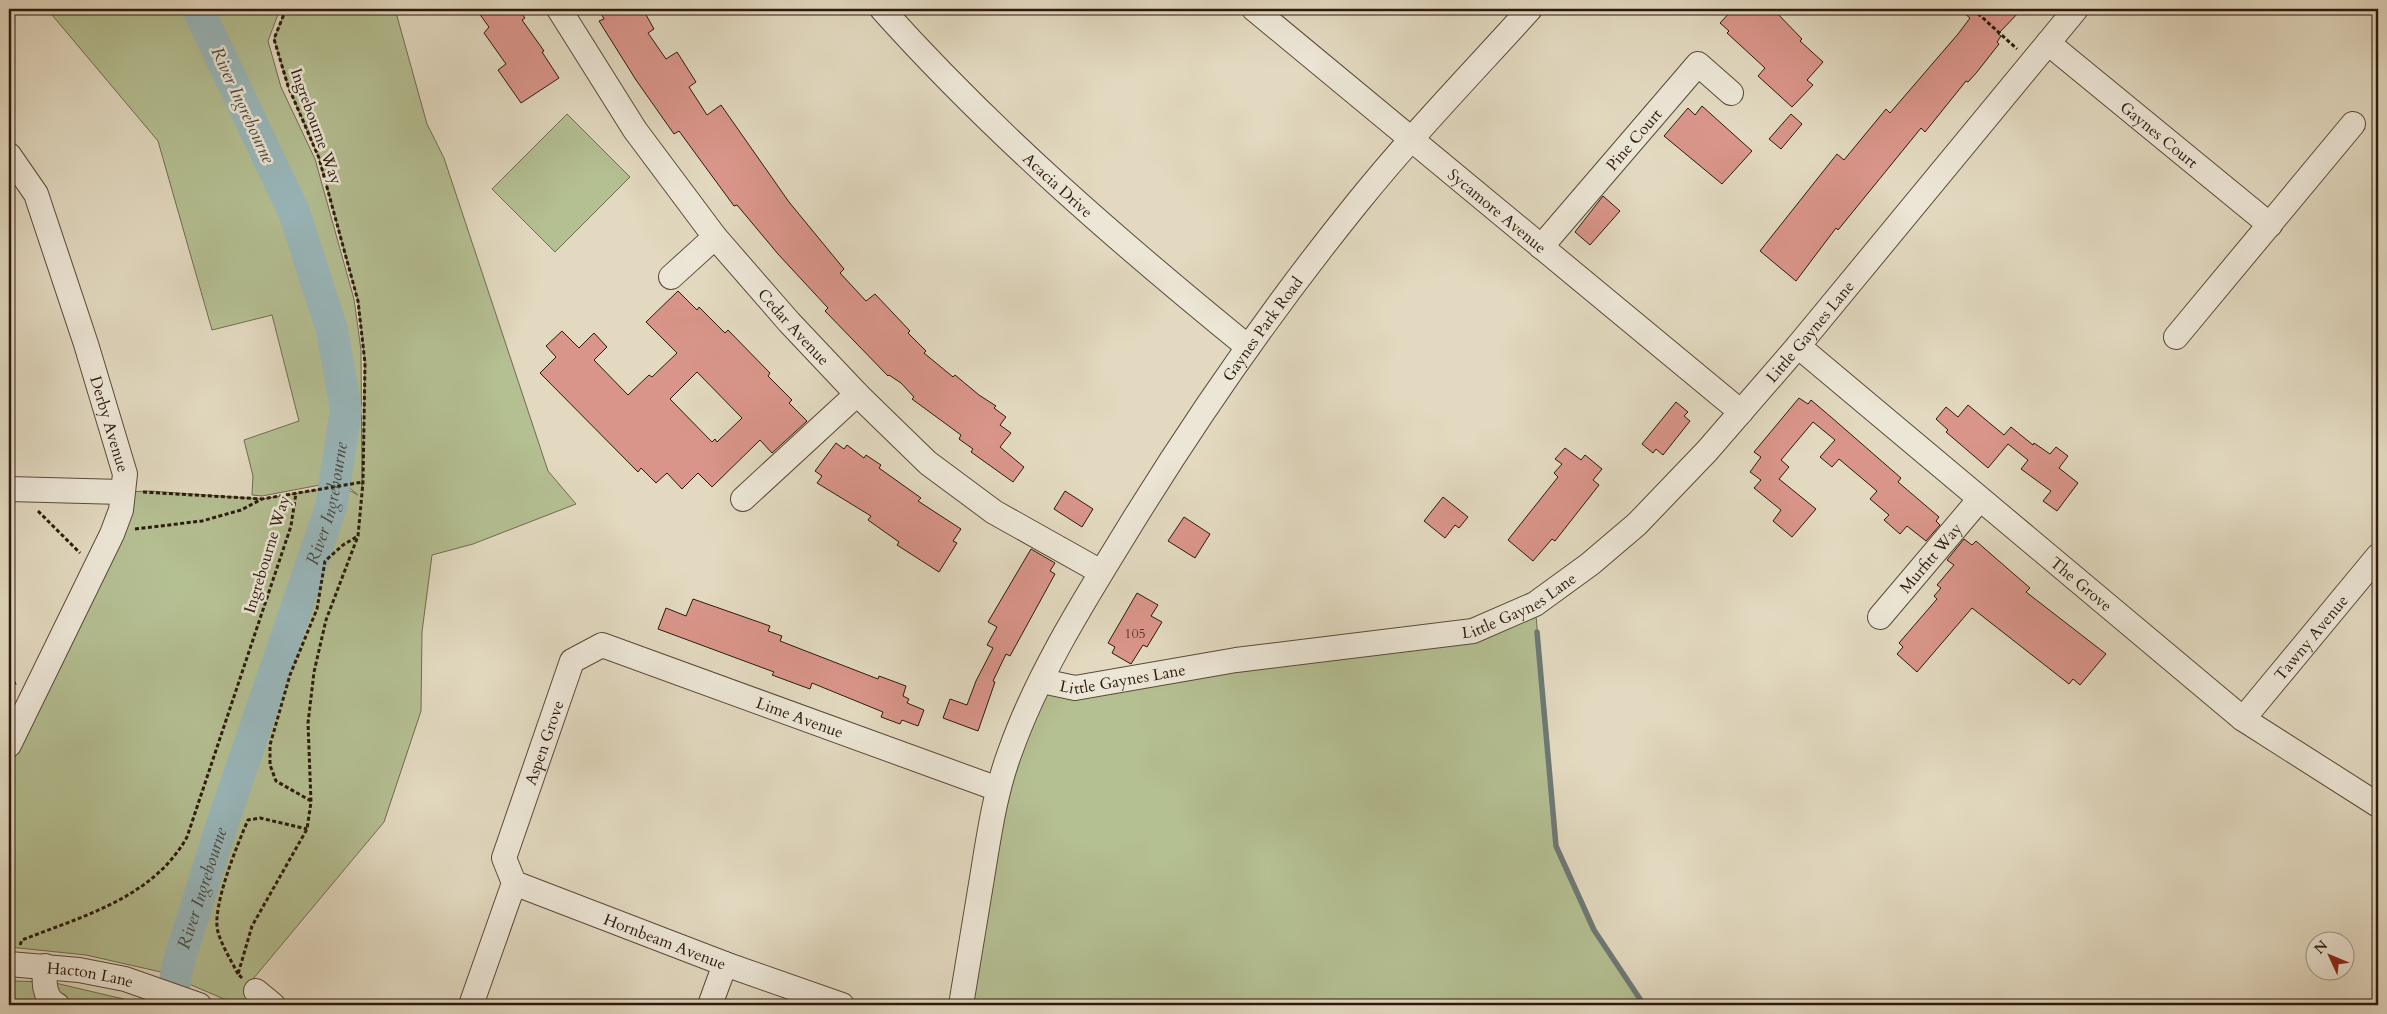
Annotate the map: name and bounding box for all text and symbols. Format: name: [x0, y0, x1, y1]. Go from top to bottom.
water label: River Ingrebourne: [205, 43, 281, 169]
street label: Ingrebourne Way: [285, 65, 347, 188]
street label: Gaynes Court: [2115, 97, 2202, 174]
street label: Pine Court: [1601, 104, 1667, 176]
street label: Acacia Drive: [1018, 148, 1097, 223]
street label: Sycamore Avenue: [1443, 164, 1551, 259]
street label: Gaynes Park Road: [1218, 272, 1308, 386]
street label: Little Gaynes Lane: [1761, 276, 1860, 388]
street label: Cedar Avenue: [753, 284, 834, 370]
street label: Derby Avenue: [84, 373, 134, 475]
water label: River Ingrebourne: [300, 439, 354, 569]
street label: Ingrebourne Way: [239, 492, 295, 616]
street label: Murfitt Way: [1895, 518, 1968, 598]
street label: The Grove: [2045, 552, 2117, 617]
street label: Little Gaynes Lane: [1460, 568, 1581, 644]
street label: Tawny Avenue: [2269, 590, 2353, 686]
house number: 105: [1124, 624, 1146, 643]
street label: Little Gaynes Lane: [1058, 659, 1187, 700]
street label: Lime Avenue: [753, 692, 846, 744]
street label: Aspen Grove: [520, 698, 570, 788]
water label: River Ingrebourne: [171, 824, 234, 952]
street label: Hornbeam Avenue: [600, 908, 729, 975]
north arrow: [2304, 932, 2354, 982]
text: N: [2310, 936, 2332, 958]
street label: Hacton Lane: [46, 957, 137, 993]

